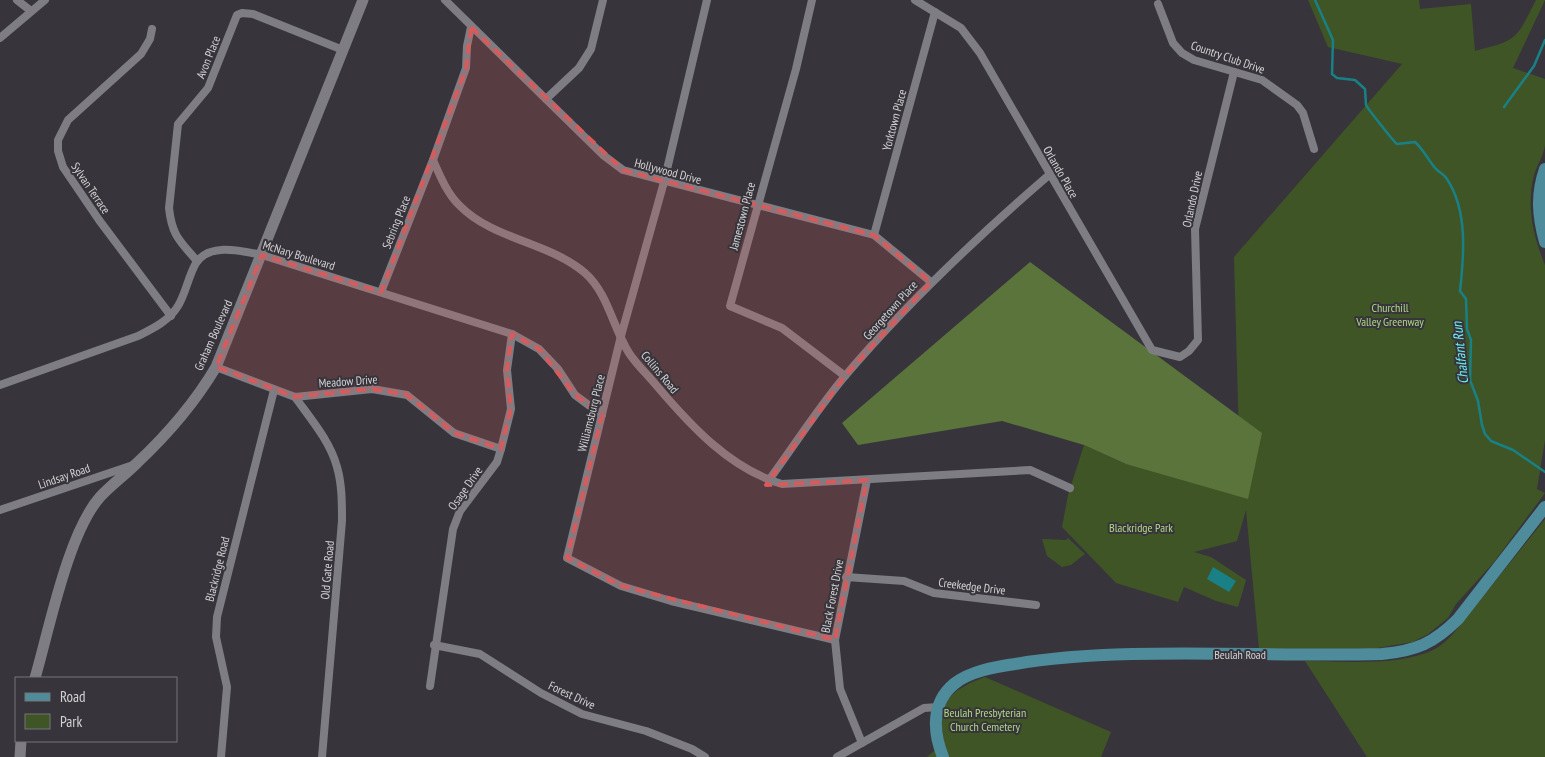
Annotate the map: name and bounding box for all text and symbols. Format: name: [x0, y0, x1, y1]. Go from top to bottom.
street label: Avon Place: [193, 33, 223, 81]
street label: Country Club Drive: [1189, 37, 1267, 77]
street label: Yorktown Place: [879, 88, 909, 152]
street label: Orlando Place: [1040, 143, 1082, 201]
street label: Hollywood Drive: [633, 155, 703, 187]
street label: Sylvan Terrace: [68, 159, 114, 217]
street label: Orlando Drive: [1179, 169, 1205, 229]
street label: Jamestown Place: [725, 180, 758, 253]
street label: Sebring Place: [379, 193, 413, 251]
street label: McNary Boulevard: [261, 237, 337, 273]
street label: Georgetown Place: [859, 277, 921, 343]
street label: Graham Boulevard: [191, 297, 235, 373]
park label: Churchill Valley Greenway: [1355, 300, 1424, 329]
water label: Chalfant Run: [1448, 320, 1472, 385]
street label: Collins Road: [638, 348, 682, 396]
street label: Meadow Drive: [318, 371, 378, 391]
street label: Williamsburg Place: [574, 373, 608, 453]
street label: Lindsay Road: [36, 460, 92, 492]
street label: Osage Drive: [445, 463, 485, 513]
park label: Blackridge Park: [1109, 520, 1173, 535]
street label: Blackridge Road: [202, 535, 232, 603]
street label: Old Gate Road: [317, 540, 337, 600]
street label: Black Forest Drive: [818, 558, 846, 634]
street label: Creekedge Drive: [938, 574, 1007, 598]
street label: Beulah Road: [1214, 647, 1266, 662]
legend: [15, 677, 178, 742]
street label: Forest Drive: [546, 678, 598, 712]
text: Road: [60, 687, 86, 706]
park label: Beulah Presbyterian Church Cemetery: [944, 705, 1026, 734]
text: Park: [60, 712, 82, 731]

